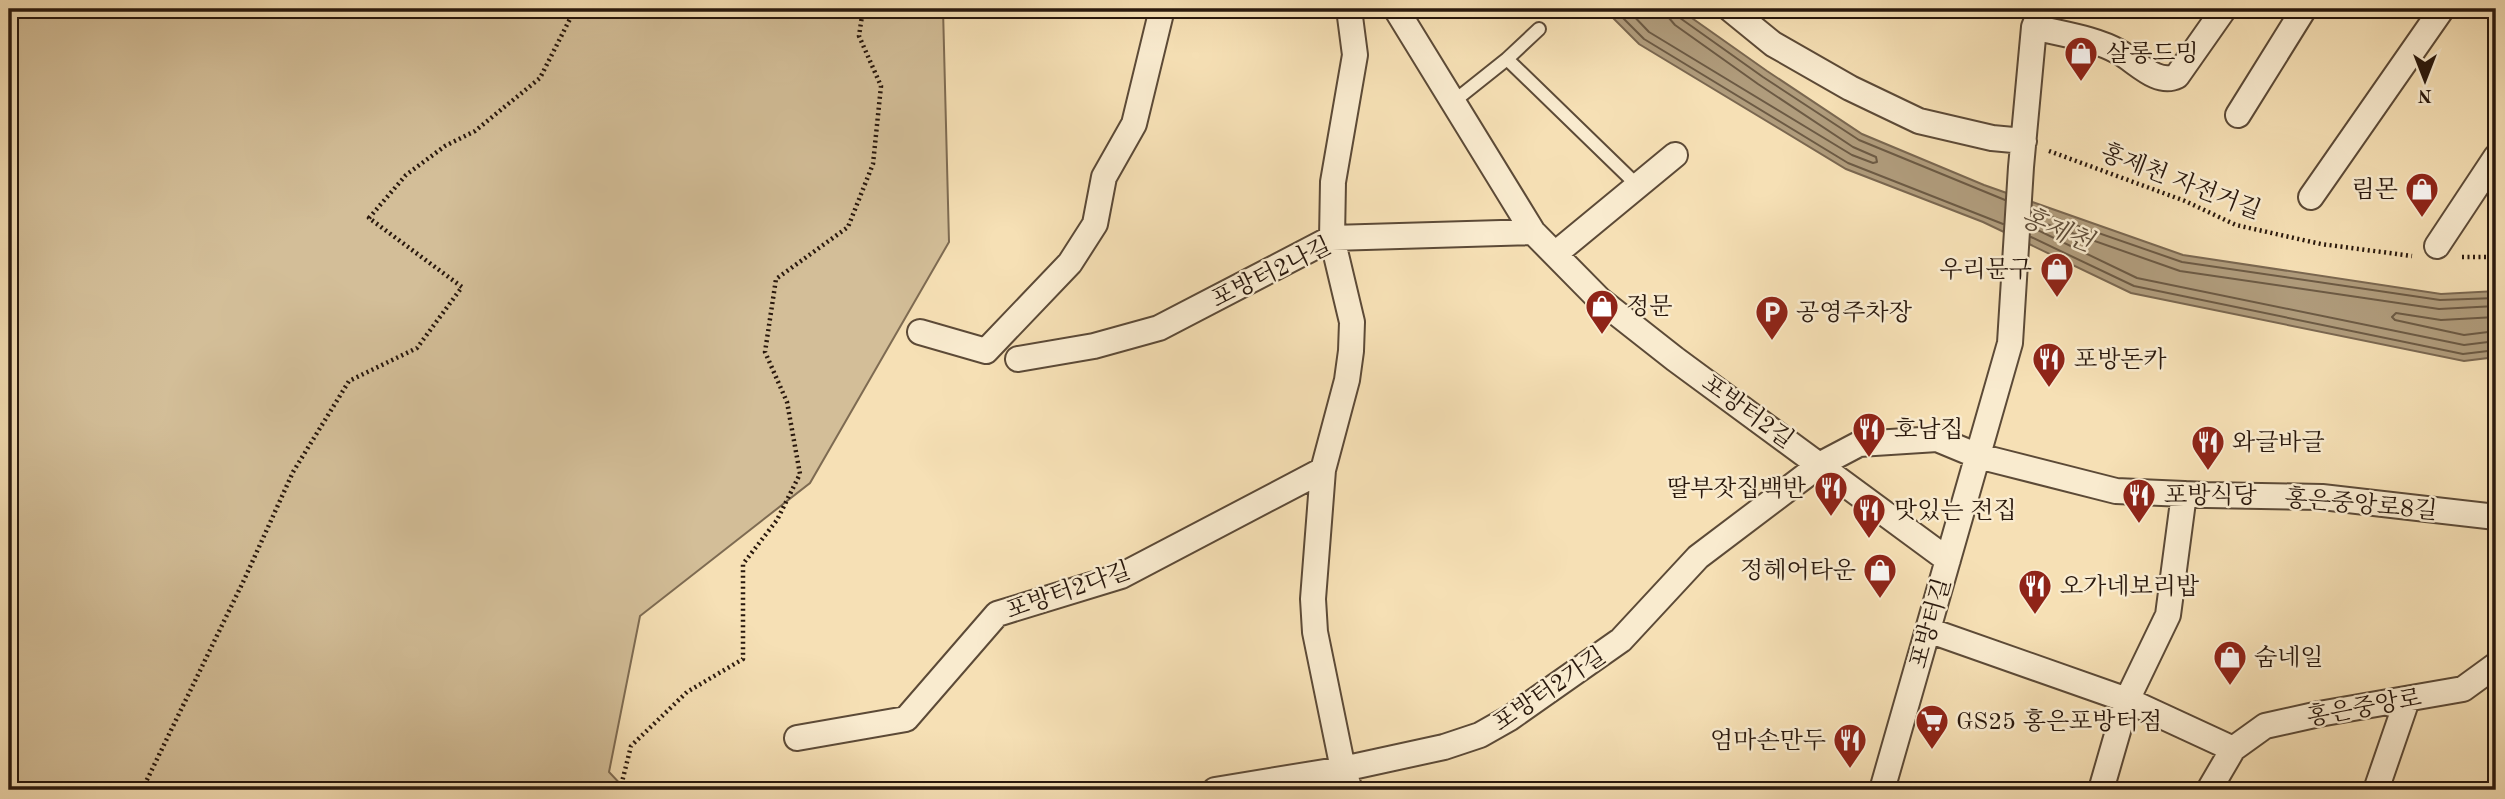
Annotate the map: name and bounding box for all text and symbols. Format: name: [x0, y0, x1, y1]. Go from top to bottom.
shop icon: 살롱드밍: [2062, 34, 2100, 83]
place label: 살롱드밍: [2106, 41, 2199, 67]
north arrow: [2390, 46, 2460, 116]
text: N: [2417, 85, 2432, 104]
street label: 홍제천 자전거길: [2097, 139, 2265, 224]
shop icon: 림몬: [2403, 170, 2441, 219]
place label: 림몬: [2352, 177, 2398, 203]
water label: 홍제천: [2016, 202, 2099, 258]
street label: 포방터2나길: [1207, 233, 1335, 313]
shop icon: 우리문구: [2038, 250, 2076, 299]
place label: 우리문구: [1939, 257, 2032, 283]
shop icon: 정문: [1583, 287, 1621, 336]
parking icon: 공영주차장: [1753, 293, 1791, 342]
place label: 정문: [1626, 294, 1672, 320]
place label: 공영주차장: [1796, 300, 1913, 326]
restaurant icon: 포방돈카: [2030, 340, 2068, 389]
place label: 포방돈카: [2074, 347, 2167, 373]
street label: 포방터2길: [1697, 370, 1798, 454]
restaurant icon: 호남집: [1850, 410, 1888, 459]
place label: 호남집: [1894, 417, 1964, 443]
restaurant icon: 와글바글: [2189, 423, 2227, 472]
place label: 와글바글: [2232, 430, 2325, 456]
restaurant icon: 딸부잣집백반: [1812, 469, 1850, 518]
place label: 딸부잣집백반: [1667, 476, 1807, 502]
restaurant icon: 포방식당: [2120, 476, 2158, 525]
place label: 포방식당: [2164, 483, 2258, 509]
street label: 홍은중앙로8길: [2284, 484, 2438, 525]
restaurant icon: 맛있는 전집: [1850, 491, 1888, 540]
place label: 맛있는 전집: [1894, 498, 2017, 524]
shop icon: 정헤어타운: [1861, 551, 1899, 600]
street label: 포방터2다길: [1003, 558, 1134, 624]
place label: 정헤어타운: [1740, 558, 1856, 584]
restaurant icon: 오가네보리밥: [2016, 567, 2054, 616]
place label: 오가네보리밥: [2060, 574, 2199, 600]
street label: 포방터길: [1906, 575, 1956, 671]
shop icon: 숨네일: [2211, 638, 2249, 687]
street label: 포방터2가길: [1488, 643, 1611, 737]
place label: 숨네일: [2254, 644, 2324, 671]
street label: 홍은중앙로: [2305, 684, 2424, 731]
supermarket icon: GS25 홍은포방터점: [1913, 702, 1951, 751]
place label: GS25 홍은포방터점: [1956, 708, 2162, 735]
restaurant icon: 엄마손만두: [1831, 721, 1869, 770]
place label: 엄마손만두: [1710, 728, 1826, 754]

